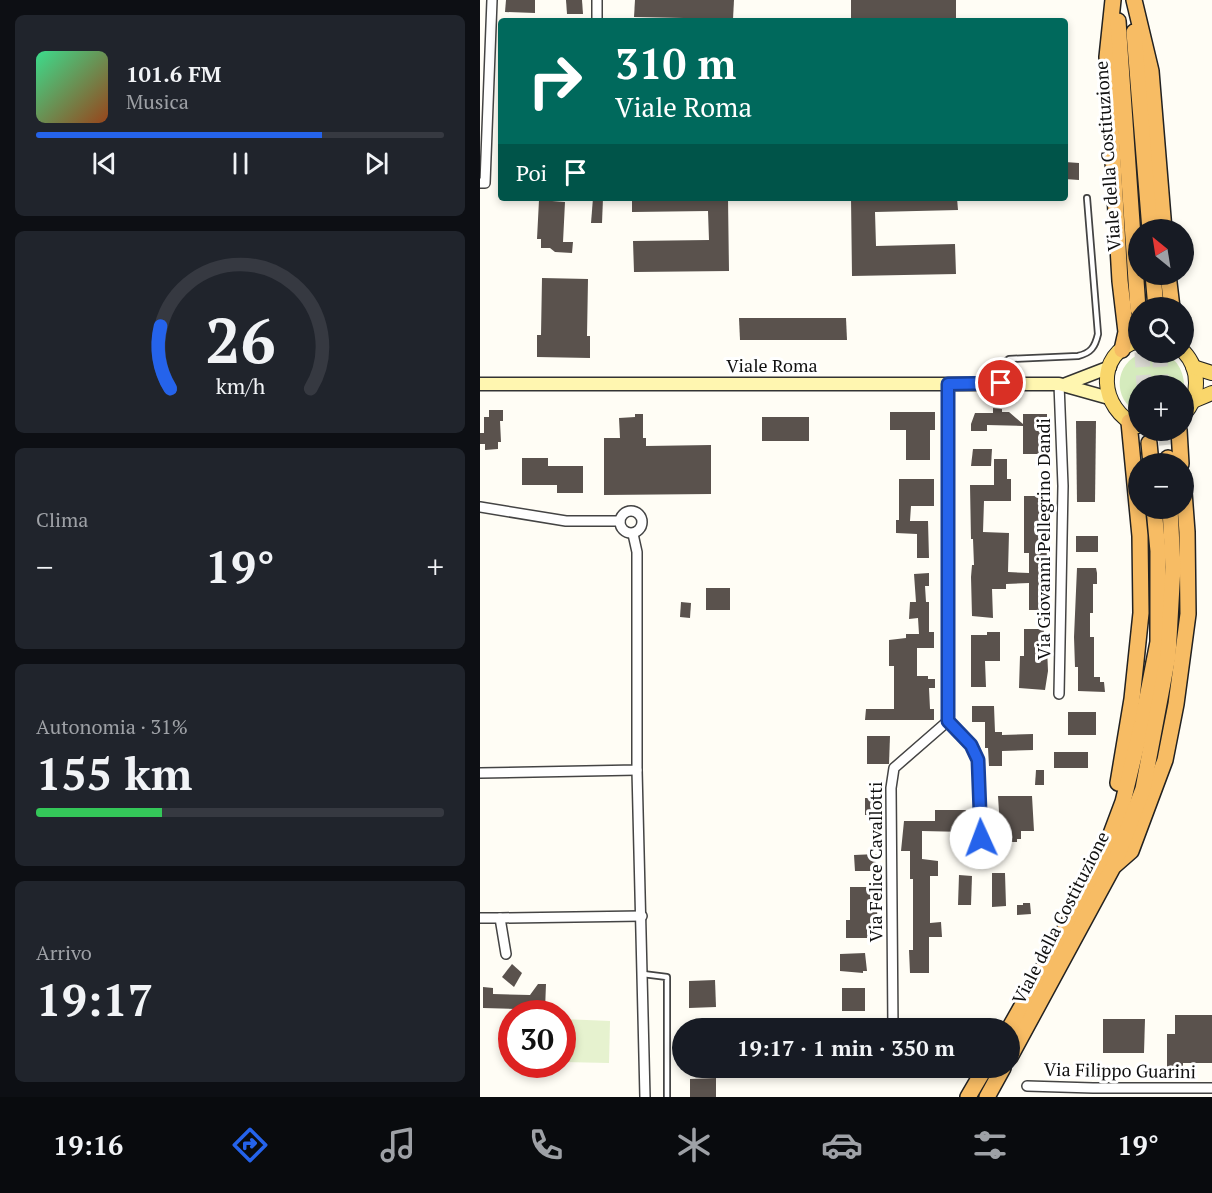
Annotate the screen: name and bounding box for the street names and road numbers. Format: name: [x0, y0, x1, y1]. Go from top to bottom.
street label: Viale della Costituzione: [1088, 60, 1126, 252]
street label: Viale Roma: [726, 353, 818, 377]
street label: Via Giovanni Pellegrino Dandi: [1031, 418, 1055, 660]
street label: Via Felice Cavallotti: [863, 782, 887, 942]
street label: Viale della Costituzione: [1006, 827, 1114, 1008]
street label: Via Filippo Guarini: [1044, 1057, 1196, 1083]

